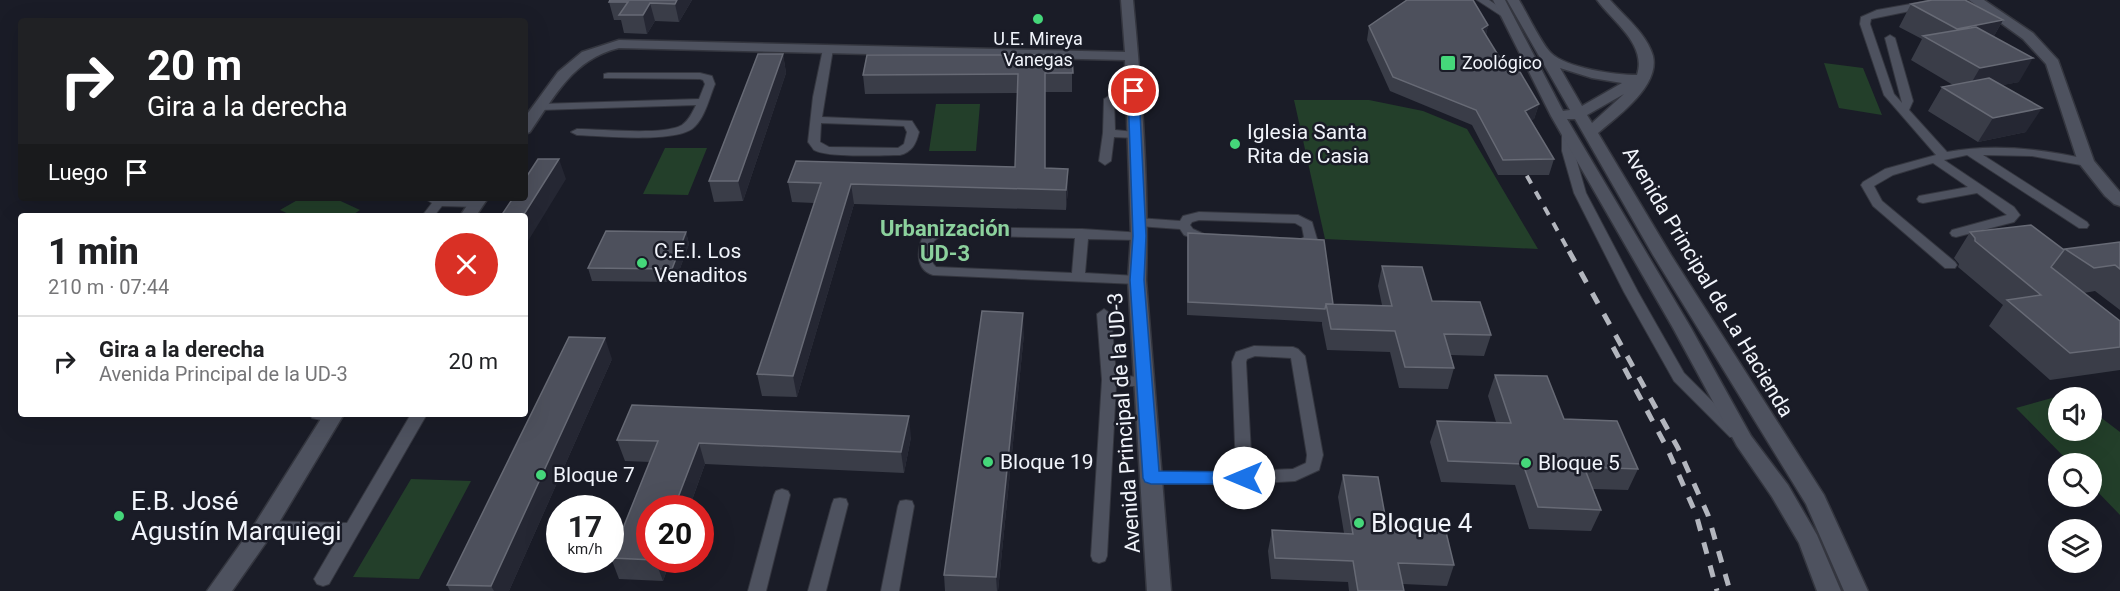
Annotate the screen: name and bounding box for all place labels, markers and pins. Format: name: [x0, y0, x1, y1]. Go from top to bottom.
marker: U.E. Mireya Vanegas: [1031, 12, 1045, 26]
place label: U.E. Mireya Vanegas: [993, 28, 1083, 70]
place label: Zoológico: [1462, 52, 1542, 73]
marker: Zoológico: [1439, 54, 1457, 72]
pin: [1108, 65, 1159, 116]
place label: Iglesia Santa Rita de Casia: [1247, 120, 1369, 168]
marker: Iglesia Santa Rita de Casia: [1228, 137, 1242, 151]
place label: C.E.I. Los Venaditos: [654, 239, 748, 287]
marker: C.E.I. Los Venaditos: [635, 256, 649, 270]
place label: Bloque 19: [1000, 450, 1094, 474]
place label: Bloque 5: [1538, 451, 1620, 475]
marker: Bloque 19: [981, 455, 995, 469]
marker: Bloque 5: [1519, 456, 1533, 470]
place label: Bloque 7: [553, 463, 635, 487]
marker: Bloque 7: [534, 468, 548, 482]
place label: E.B. José Agustín Marquiegi: [131, 486, 342, 546]
place label: Bloque 4: [1371, 508, 1473, 538]
marker: E.B. José Agustín Marquiegi: [112, 509, 126, 523]
marker: Bloque 4: [1352, 516, 1366, 530]

